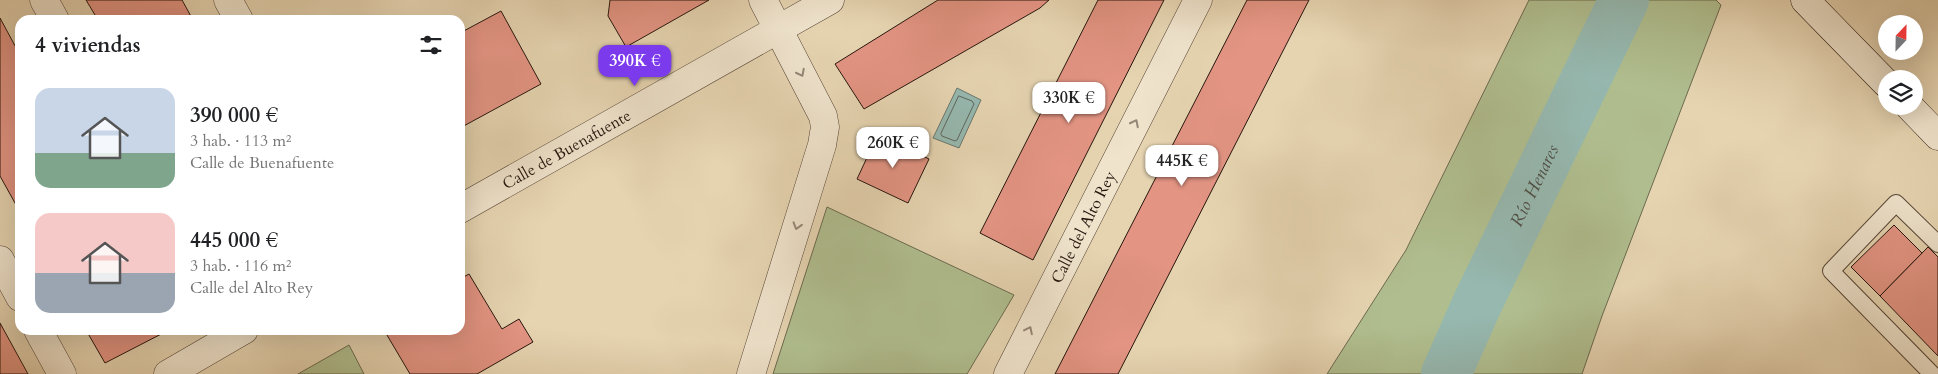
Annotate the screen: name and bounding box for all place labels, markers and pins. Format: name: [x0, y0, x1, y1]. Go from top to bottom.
pin: 390K €: [594, 44, 676, 87]
pin: 330K €: [1028, 82, 1110, 124]
pin: 260K €: [852, 126, 934, 169]
pin: 445K €: [1141, 144, 1223, 187]

